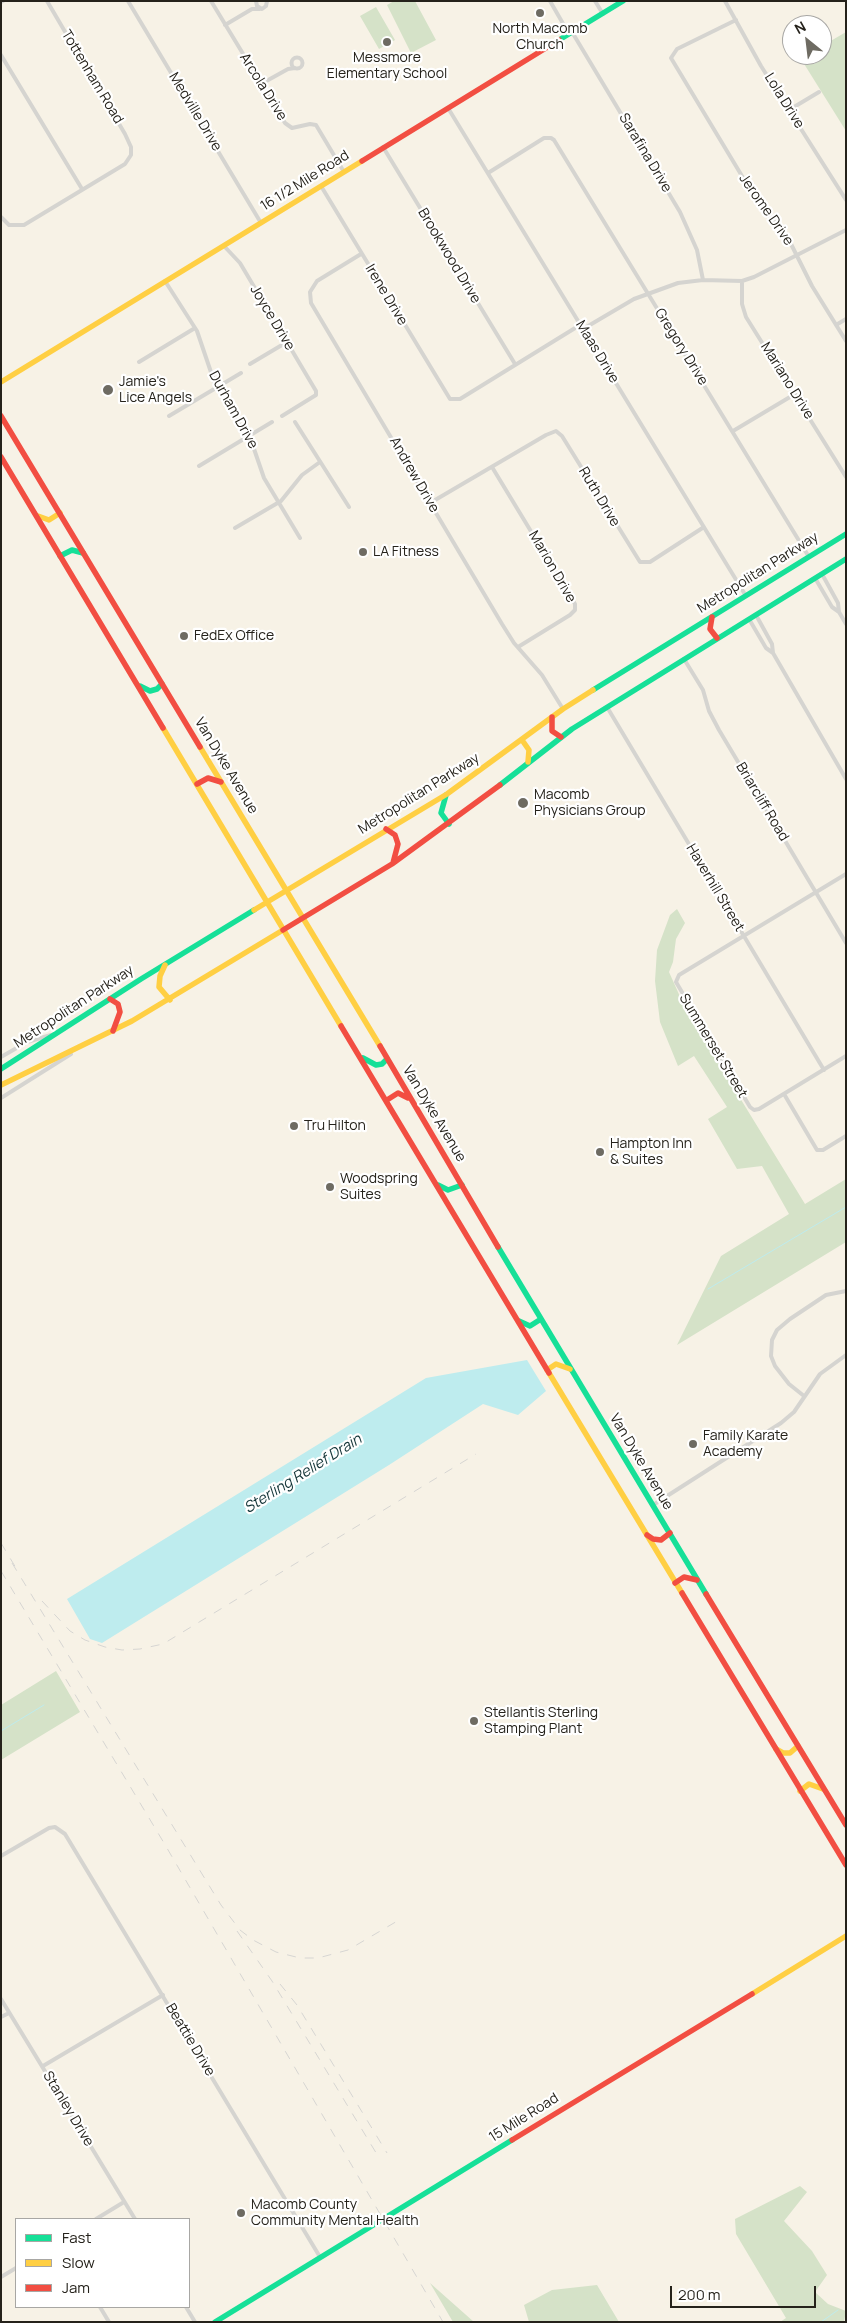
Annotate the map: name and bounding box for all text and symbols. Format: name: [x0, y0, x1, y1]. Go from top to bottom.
marker: North Macomb Church: [534, 7, 546, 19]
north arrow: [782, 15, 832, 65]
text: N: [791, 17, 809, 38]
place label: North Macomb Church: [492, 21, 588, 54]
street label: Tottenham Road: [57, 27, 127, 127]
marker: Messmore Elementary School: [381, 36, 393, 48]
street label: Arcola Drive: [236, 50, 290, 124]
place label: Messmore Elementary School: [327, 50, 447, 82]
street label: Medville Drive: [165, 70, 225, 154]
street label: Lola Drive: [760, 70, 808, 132]
street label: Sarafina Drive: [615, 111, 675, 195]
street label: 16 1/2 Mile Road: [258, 147, 352, 215]
street label: Jerome Drive: [735, 171, 797, 249]
street label: Brookwood Drive: [414, 205, 484, 307]
street label: Irene Drive: [361, 261, 411, 329]
street label: Joyce Drive: [246, 282, 298, 354]
street label: Gregory Drive: [651, 305, 711, 389]
street label: Maas Drive: [572, 318, 622, 386]
street label: Mariano Drive: [757, 339, 817, 423]
street label: Durham Drive: [205, 368, 261, 452]
place label: Jamie's Lice Angels: [119, 374, 192, 407]
marker: Jamie's Lice Angels: [101, 383, 115, 397]
street label: Andrew Drive: [386, 434, 442, 516]
street label: Ruth Drive: [575, 464, 623, 530]
street label: Marion Drive: [525, 528, 579, 606]
street label: Metropolitan Parkway: [694, 529, 822, 617]
place label: LA Fitness: [373, 544, 439, 560]
marker: LA Fitness: [357, 546, 369, 558]
place label: FedEx Office: [194, 628, 274, 644]
marker: FedEx Office: [178, 630, 190, 642]
street label: Van Dyke Avenue: [191, 715, 261, 817]
street label: Metropolitan Parkway: [355, 750, 483, 838]
street label: Briarcliff Road: [732, 760, 792, 844]
place label: Macomb Physicians Group: [534, 787, 645, 820]
marker: Macomb Physicians Group: [516, 796, 530, 810]
street label: Haverhill Street: [682, 841, 748, 935]
street label: Metropolitan Parkway: [11, 962, 137, 1052]
street label: Summerset Street: [675, 991, 751, 1101]
street label: Van Dyke Avenue: [399, 1063, 469, 1165]
place label: Tru Hilton: [304, 1118, 366, 1134]
marker: Tru Hilton: [288, 1120, 300, 1132]
place label: Hampton Inn & Suites: [610, 1136, 692, 1168]
marker: Hampton Inn & Suites: [594, 1146, 606, 1158]
place label: Woodspring Suites: [340, 1171, 418, 1204]
marker: Woodspring Suites: [324, 1181, 336, 1193]
street label: Van Dyke Avenue: [606, 1411, 676, 1513]
place label: Family Karate Academy: [703, 1428, 788, 1460]
water label: Sterling Relief Drain: [241, 1431, 365, 1517]
marker: Family Karate Academy: [687, 1438, 699, 1450]
place label: Stellantis Sterling Stamping Plant: [484, 1705, 598, 1738]
marker: Stellantis Sterling Stamping Plant: [468, 1715, 480, 1727]
street label: Beattie Drive: [162, 2001, 218, 2079]
street label: Stanley Drive: [39, 2068, 97, 2150]
street label: 15 Mile Road: [486, 2090, 562, 2146]
place label: Macomb County Community Mental Health: [251, 2197, 419, 2230]
marker: Macomb County Community Mental Health: [235, 2207, 247, 2219]
legend: [15, 2218, 190, 2308]
text: Fast: [62, 2227, 91, 2248]
text: Slow: [62, 2252, 95, 2273]
scale bar: [672, 2276, 818, 2308]
text: Jam: [62, 2277, 90, 2298]
text: 200 m: [678, 2284, 721, 2305]

